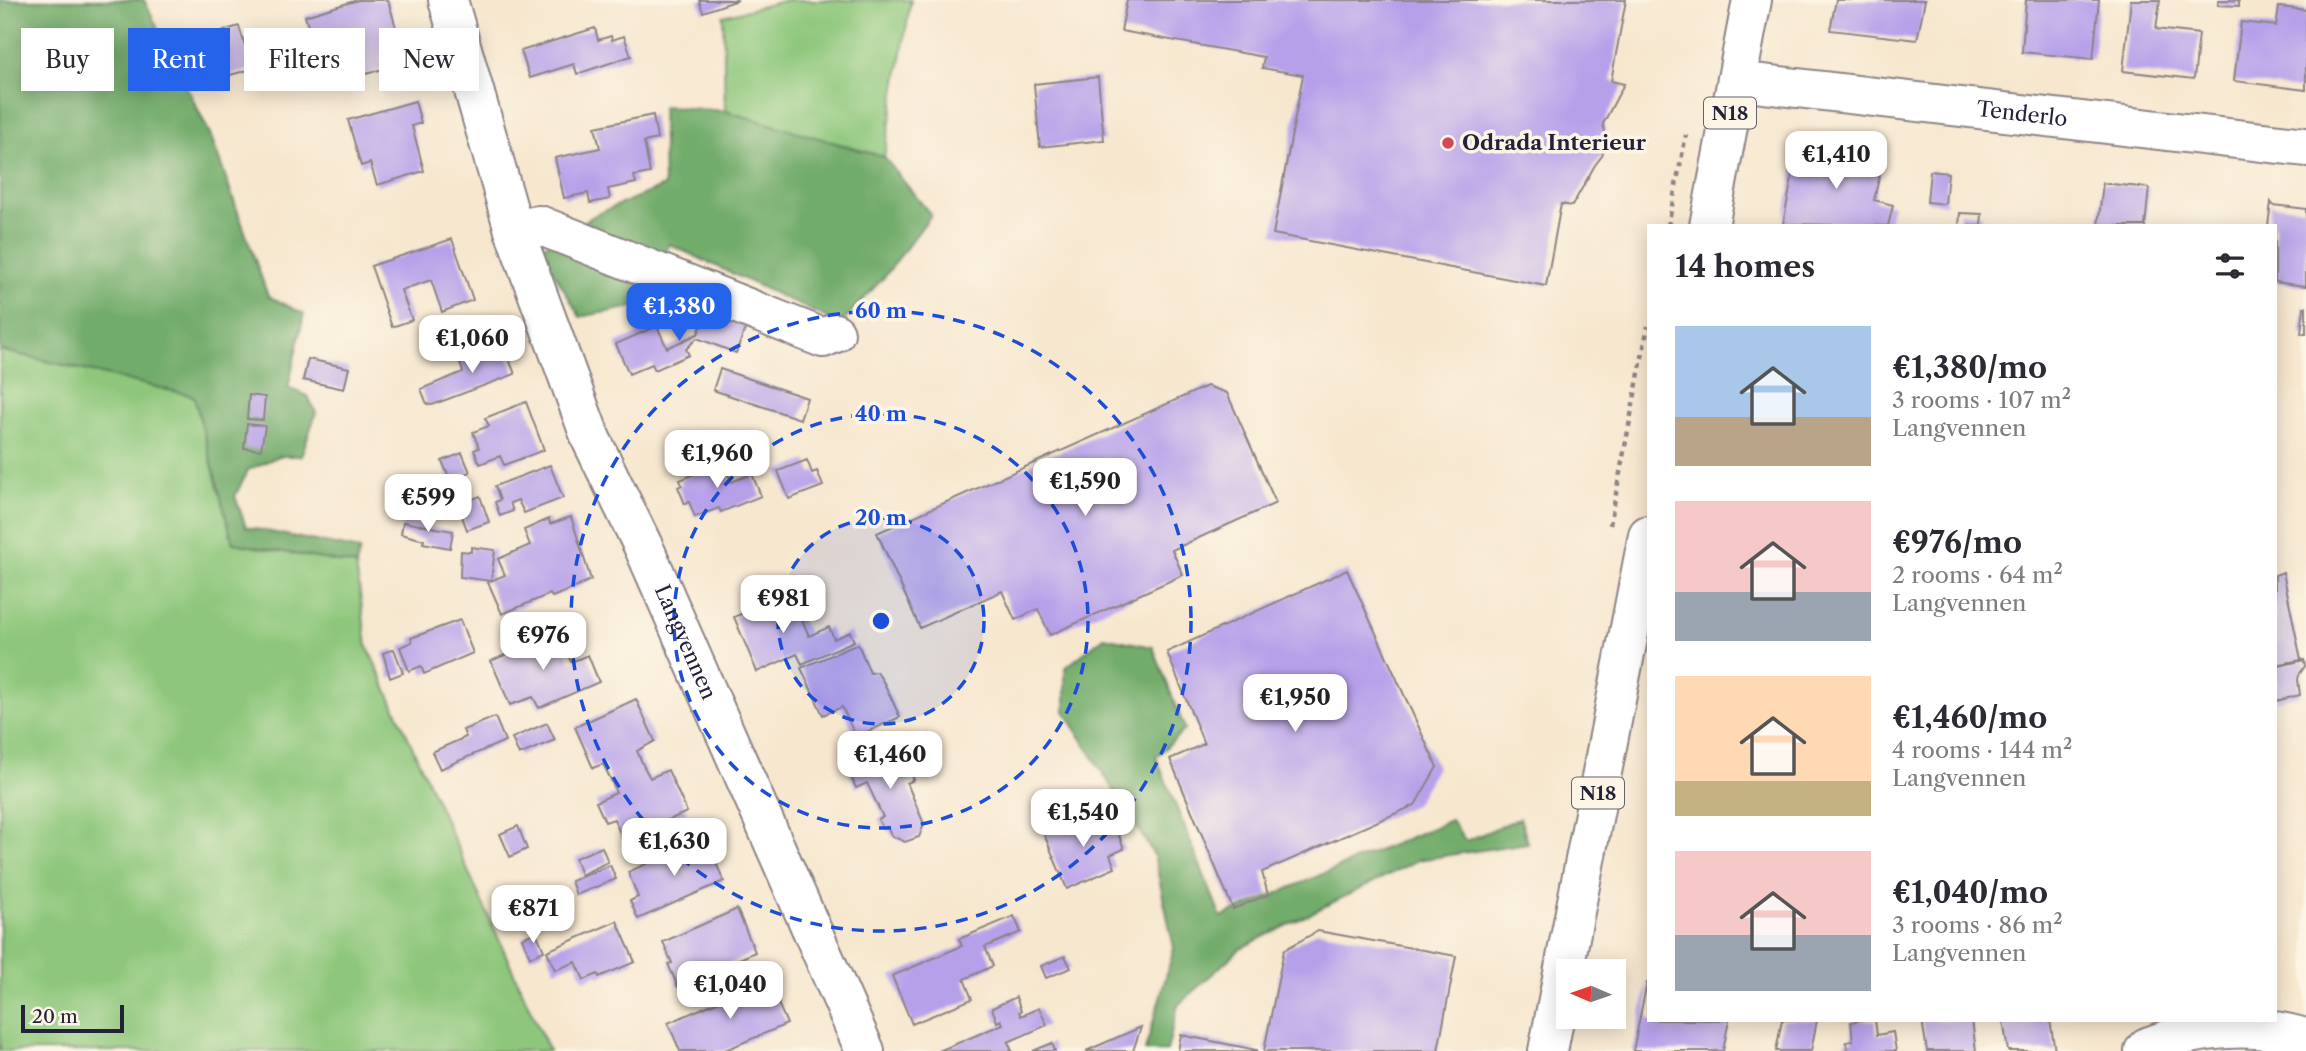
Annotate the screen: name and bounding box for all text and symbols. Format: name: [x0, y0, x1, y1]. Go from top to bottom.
chip: Buy: [21, 28, 114, 91]
chip: Rent: [128, 28, 230, 91]
chip: Filters: [244, 28, 365, 91]
chip: New: [379, 28, 479, 91]
street label: Tenderlo: [1975, 96, 2069, 131]
road number: N18: [1704, 97, 1756, 128]
place label: Odrada Interieur: [1462, 130, 1647, 155]
pin: €1,410: [1779, 132, 1893, 191]
marker: Odrada Interieur: [1440, 135, 1456, 151]
text: €1,410: [1801, 140, 1871, 168]
icon: filters: [2211, 247, 2249, 285]
text: 14 homes: [1675, 248, 1815, 285]
pin: €1,380: [622, 284, 736, 343]
text: €1,380: [642, 292, 716, 320]
text: 60 m: [855, 298, 907, 323]
pin: €1,060: [415, 316, 529, 375]
text: €1,060: [435, 324, 509, 352]
text: €1,380/mo: [1892, 349, 2047, 386]
icon: home: [1731, 354, 1815, 438]
text: 3 rooms · 107 m²: [1892, 386, 2071, 414]
text: 40 m: [855, 401, 907, 426]
text: Langvennen: [1892, 414, 2027, 442]
pin: €1,960: [660, 430, 774, 490]
text: €1,960: [681, 439, 753, 467]
pin: €1,590: [1028, 458, 1142, 518]
text: €1,590: [1049, 467, 1121, 495]
pin: €599: [387, 475, 469, 534]
text: €599: [401, 483, 455, 511]
text: 20 m: [855, 505, 907, 530]
text: €976/mo: [1892, 524, 2022, 561]
icon: home: [1731, 529, 1815, 613]
text: 2 rooms · 64 m²: [1892, 561, 2063, 589]
pin: €981: [742, 576, 824, 635]
street label: Langvennen: [650, 581, 722, 703]
text: €981: [757, 584, 809, 612]
text: Langvennen: [1892, 589, 2027, 617]
centre of rings: [869, 609, 893, 633]
pin: €976: [502, 612, 584, 672]
text: €976: [516, 621, 570, 649]
pin: €1,950: [1238, 674, 1352, 734]
text: €1,950: [1259, 683, 1331, 711]
text: €1,460/mo: [1892, 699, 2047, 736]
icon: home: [1731, 704, 1815, 788]
pin: €1,460: [833, 732, 947, 791]
text: 4 rooms · 144 m²: [1892, 736, 2072, 764]
text: €1,460: [853, 740, 927, 768]
text: Langvennen: [1892, 764, 2027, 792]
road number: N18: [1572, 778, 1624, 808]
pin: €1,540: [1026, 790, 1140, 849]
text: €1,540: [1047, 798, 1119, 826]
pin: €1,630: [617, 818, 731, 878]
text: €1,630: [638, 827, 710, 855]
text: €1,040/mo: [1892, 874, 2048, 911]
icon: home: [1731, 879, 1815, 963]
pin: €871: [492, 886, 574, 945]
text: €871: [507, 894, 559, 922]
text: 3 rooms · 86 m²: [1892, 911, 2063, 939]
text: Langvennen: [1892, 939, 2027, 967]
north arrow: [1556, 959, 1626, 1029]
map controls: [1556, 959, 1626, 1029]
pin: €1,040: [673, 962, 787, 1021]
text: €1,040: [693, 970, 767, 998]
scale bar: [21, 1002, 124, 1034]
text: 20 m: [32, 1005, 78, 1028]

